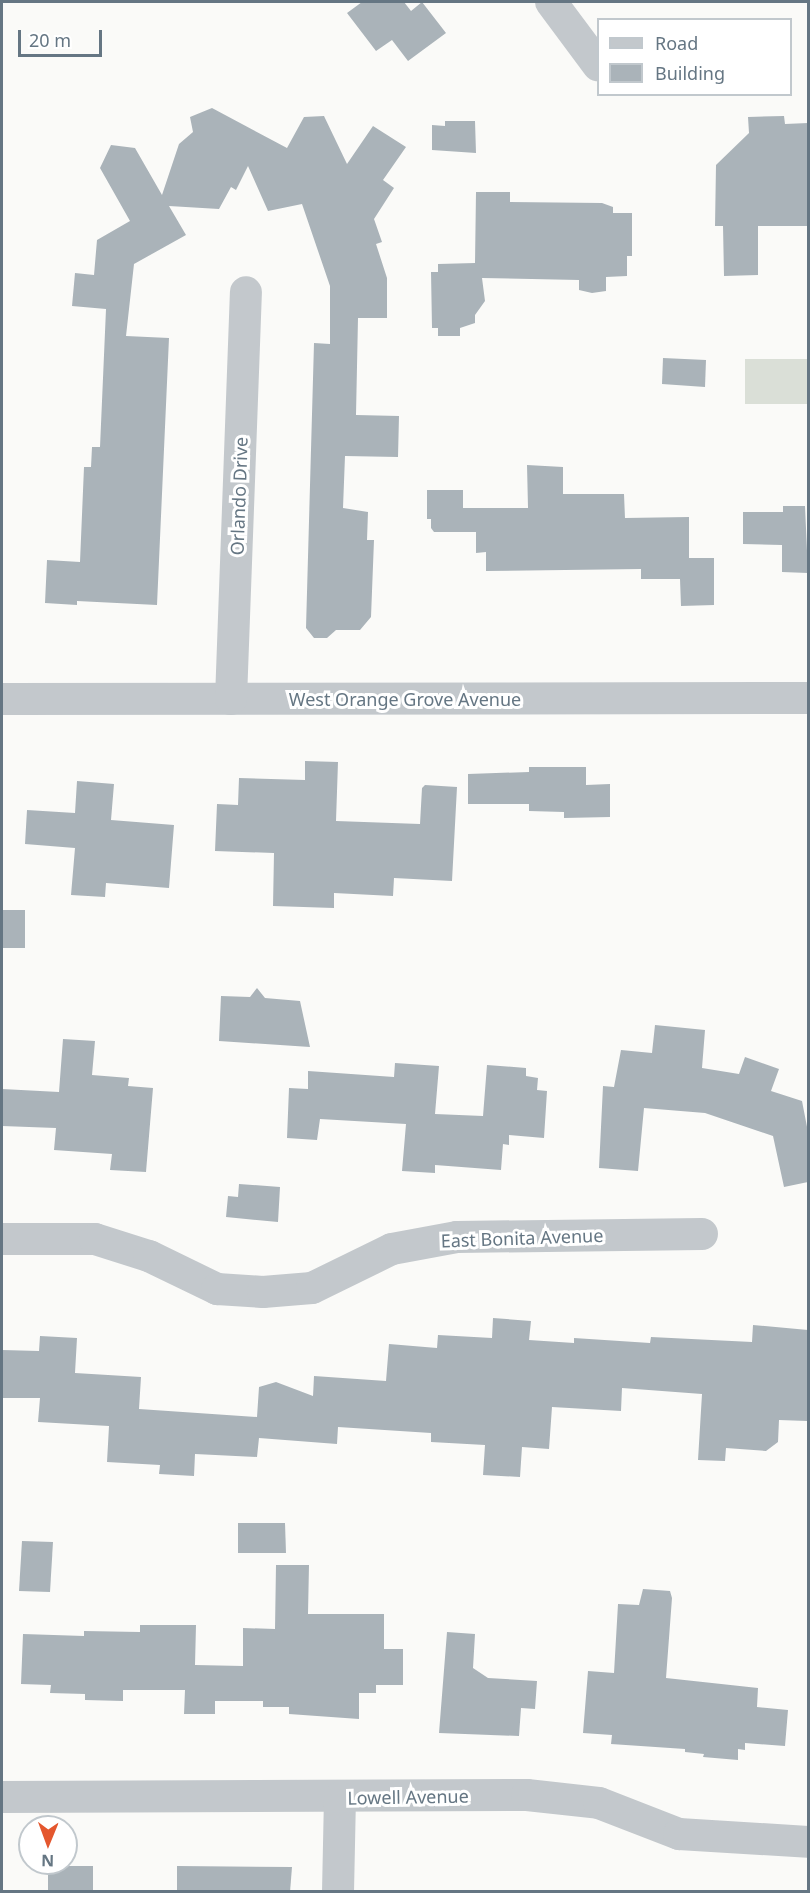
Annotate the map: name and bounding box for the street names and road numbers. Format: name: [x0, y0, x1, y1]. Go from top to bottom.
street label: Orlando Drive: [226, 436, 252, 556]
street label: West Orange Grove Avenue: [289, 688, 521, 710]
street label: East Bonita Avenue: [440, 1224, 604, 1252]
street label: Lowell Avenue: [347, 1785, 469, 1809]

